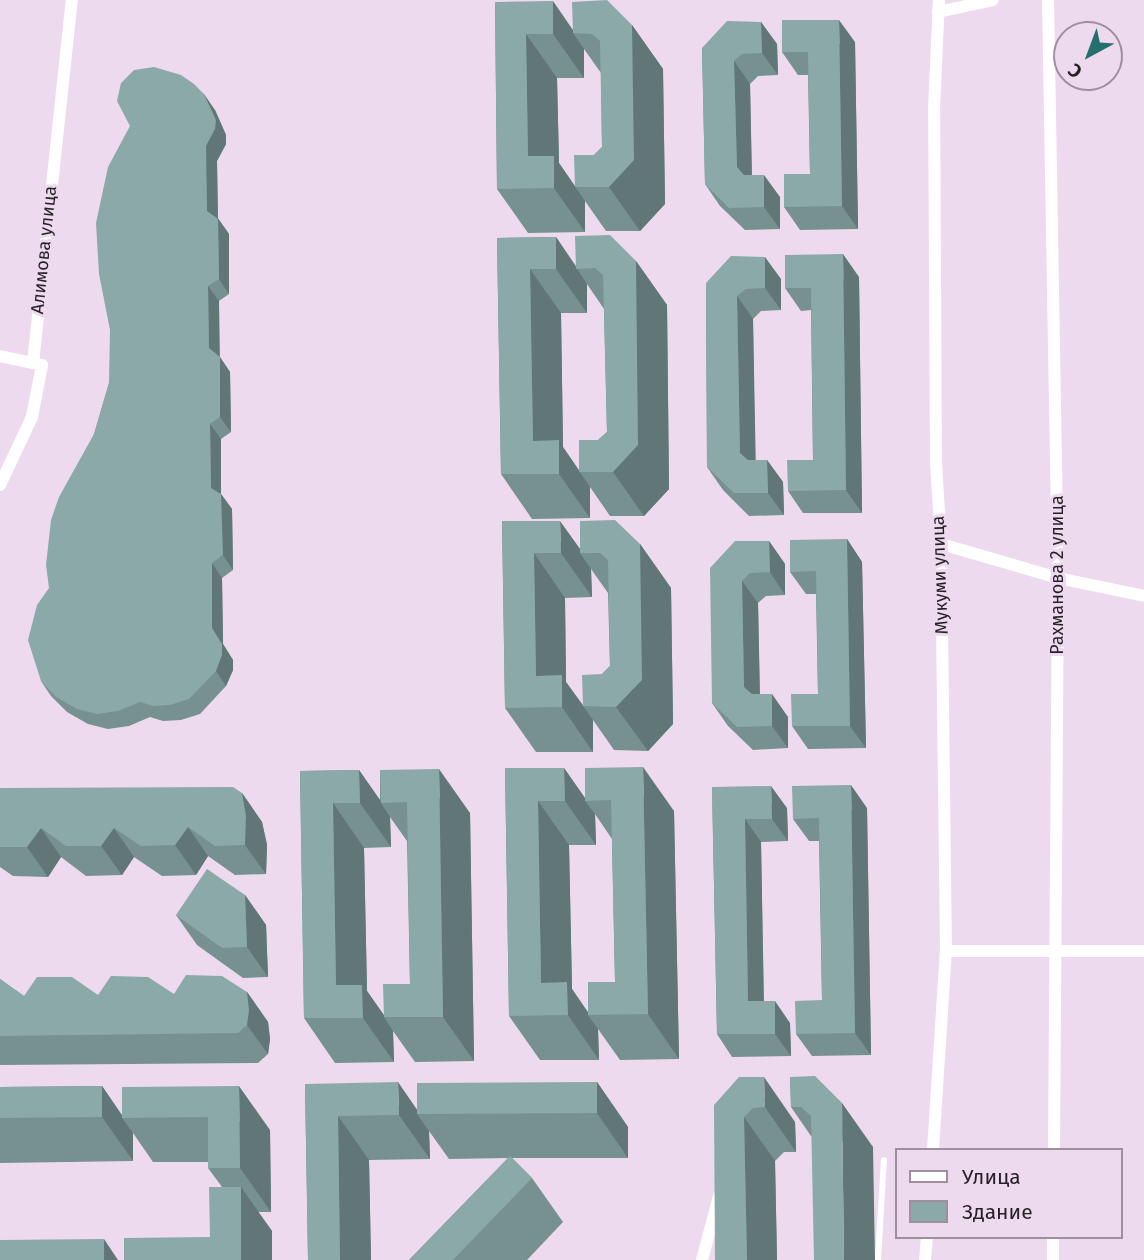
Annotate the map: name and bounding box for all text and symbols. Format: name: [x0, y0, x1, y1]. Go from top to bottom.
north arrow: [1053, 21, 1123, 91]
text: С: [1064, 58, 1087, 83]
street label: Алимова улица: [27, 185, 61, 315]
street label: Рахманова 2 улица: [1046, 495, 1068, 655]
street label: Мукуми улица: [927, 515, 953, 635]
legend: [895, 1148, 1123, 1239]
text: Улица: [962, 1164, 1021, 1190]
text: Здание: [962, 1199, 1033, 1225]

